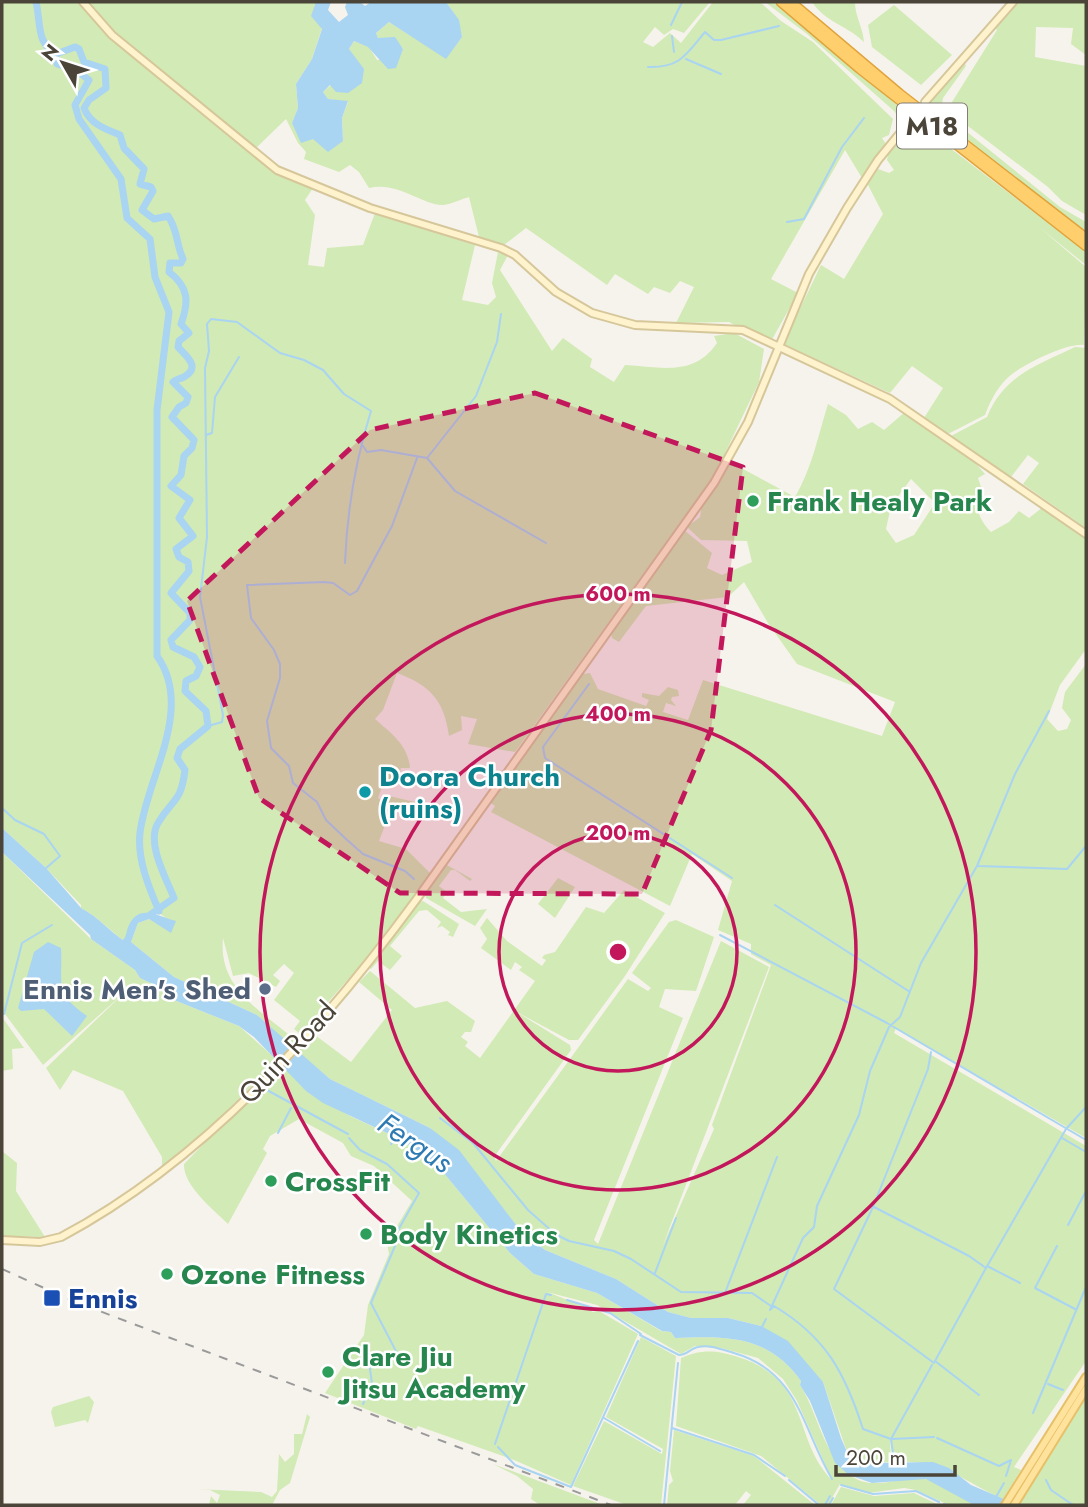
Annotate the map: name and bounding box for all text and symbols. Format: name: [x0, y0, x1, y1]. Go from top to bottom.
north arrow: [28, 28, 98, 98]
text: N: [35, 38, 65, 67]
road number: M18: [897, 104, 967, 148]
place label: Frank Healy Park: [767, 481, 992, 522]
marker: Frank Healy Park: [745, 493, 761, 509]
text: 600 m: [585, 579, 651, 609]
text: 400 m: [585, 699, 651, 729]
place label: Doora Church (ruins): [379, 756, 560, 829]
marker: Doora Church (ruins): [357, 784, 373, 800]
text: 200 m: [585, 818, 651, 848]
centre of rings: [606, 940, 630, 964]
place label: Ennis Men's Shed: [23, 969, 251, 1010]
marker: Ennis Men's Shed: [257, 981, 273, 997]
street label: Quin Road: [229, 992, 346, 1113]
water label: Fergus: [369, 1102, 461, 1183]
place label: CrossFit: [285, 1161, 390, 1202]
marker: CrossFit: [263, 1173, 279, 1189]
place label: Body Kinetics: [380, 1214, 558, 1255]
marker: Body Kinetics: [358, 1226, 374, 1242]
place label: Ozone Fitness: [181, 1254, 365, 1295]
marker: Ozone Fitness: [159, 1266, 175, 1282]
place label: Ennis: [68, 1278, 138, 1319]
marker: Ennis: [42, 1288, 62, 1308]
place label: Clare Jiu Jitsu Academy: [337, 1336, 526, 1409]
marker: Clare Jiu Jitsu Academy: [320, 1364, 336, 1380]
scale bar: [836, 1434, 955, 1478]
text: 200 m: [846, 1443, 906, 1473]

